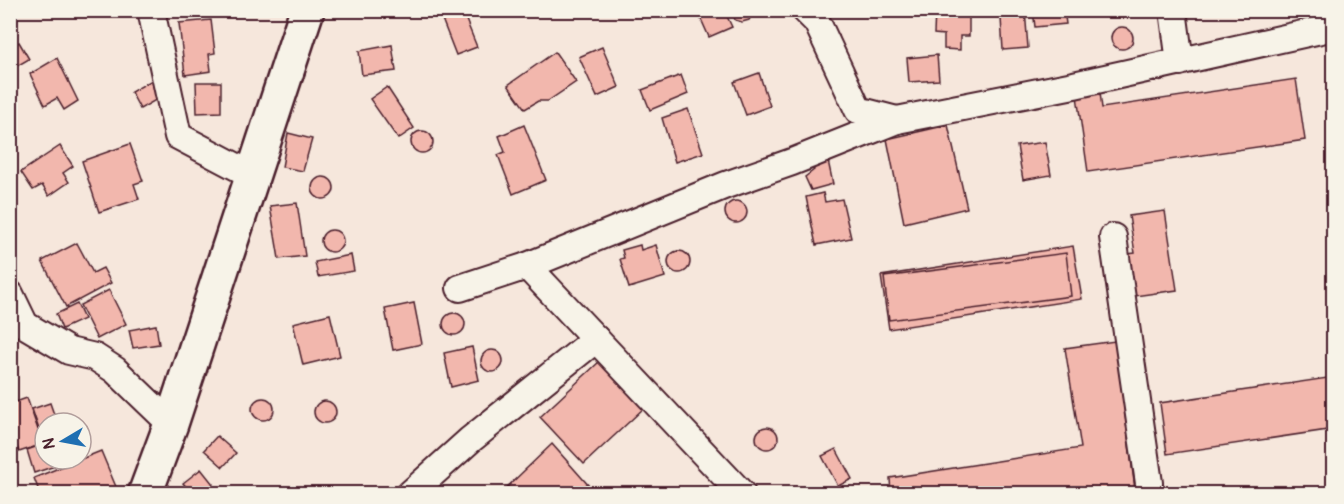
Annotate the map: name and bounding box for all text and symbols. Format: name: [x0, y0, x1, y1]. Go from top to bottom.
north arrow: [33, 411, 93, 471]
text: N: [38, 436, 60, 450]

